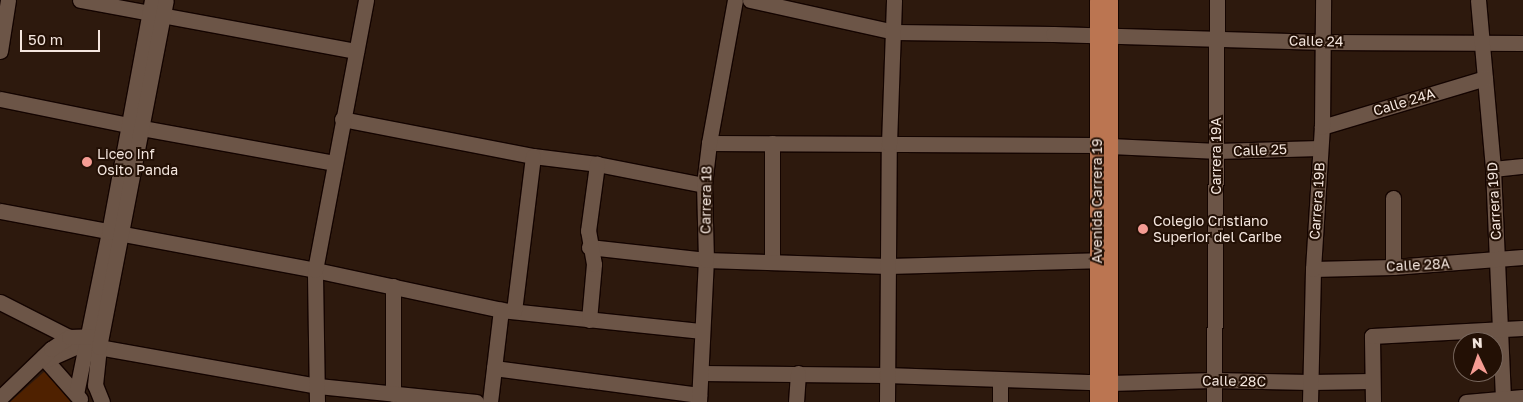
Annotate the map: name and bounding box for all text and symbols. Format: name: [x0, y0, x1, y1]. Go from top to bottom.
scale bar: [22, 20, 102, 52]
text: 50 m: [28, 30, 63, 48]
street label: Calle 24: [1289, 32, 1343, 50]
street label: Calle 24A: [1371, 85, 1437, 119]
street label: Carrera 19A: [1208, 117, 1224, 195]
street label: Avenida Carrera 19: [1089, 139, 1105, 263]
street label: Calle 25: [1233, 141, 1287, 159]
place label: Liceo Inf Osito Panda: [97, 146, 178, 178]
marker: Liceo Inf Osito Panda: [81, 156, 93, 168]
street label: Carrera 19B: [1306, 162, 1328, 240]
street label: Carrera 19D: [1484, 162, 1504, 240]
street label: Carrera 18: [697, 166, 715, 234]
place label: Colegio Cristiano Superior del Caribe: [1153, 213, 1282, 246]
marker: Colegio Cristiano Superior del Caribe: [1137, 223, 1149, 235]
street label: Calle 28A: [1386, 255, 1450, 275]
north arrow: [1453, 332, 1503, 382]
text: N: [1471, 334, 1483, 351]
street label: Calle 28C: [1202, 372, 1266, 390]

